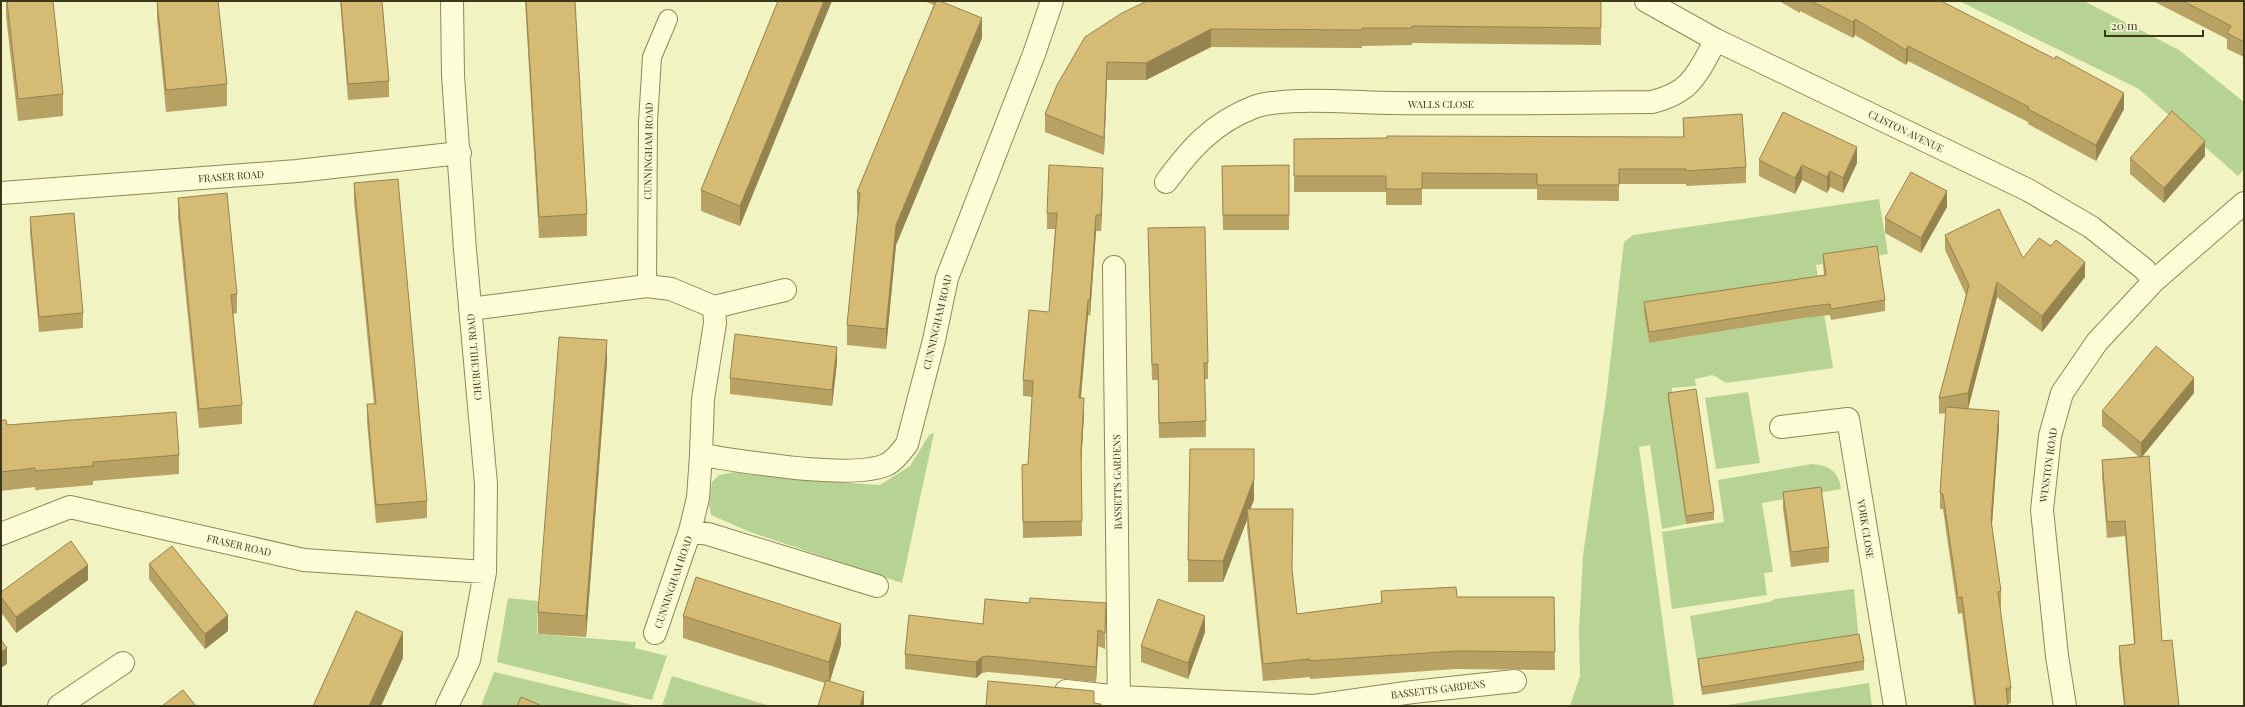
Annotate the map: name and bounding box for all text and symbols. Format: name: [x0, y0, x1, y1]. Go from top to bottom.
scale bar: [2105, 12, 2203, 38]
text: 20 m: [2111, 17, 2138, 33]
street label: WALLS CLOSE: [1407, 97, 1474, 111]
street label: CUNNINGHAM ROAD: [640, 102, 656, 200]
street label: CLISTON AVENUE: [1866, 107, 1946, 155]
street label: FRASER ROAD: [198, 167, 264, 185]
street label: CUNNINGHAM ROAD: [919, 273, 955, 371]
street label: CHURCHILL ROAD: [463, 313, 485, 401]
street label: WINSTON ROAD: [2036, 427, 2060, 504]
street label: BASSETTS GARDENS: [1109, 434, 1125, 530]
street label: YORK CLOSE: [1854, 497, 1878, 560]
street label: FRASER ROAD: [205, 531, 273, 559]
street label: CUNNINGHAM ROAD: [651, 534, 695, 630]
street label: BASSETTS GARDENS: [1390, 676, 1486, 702]

